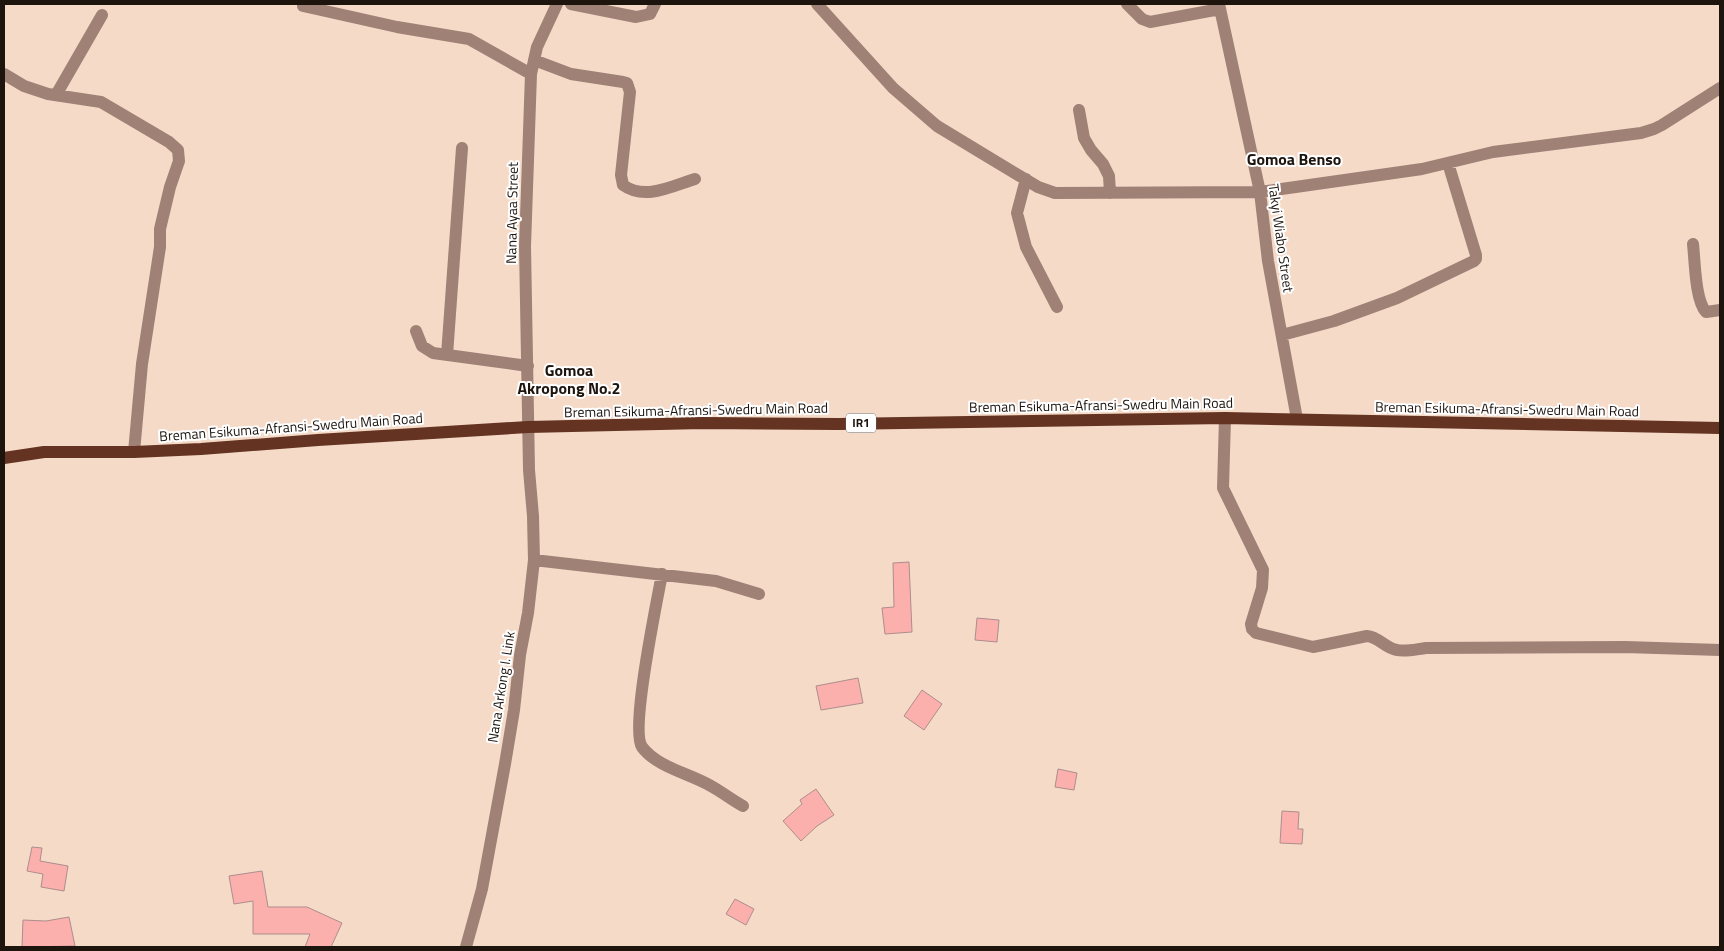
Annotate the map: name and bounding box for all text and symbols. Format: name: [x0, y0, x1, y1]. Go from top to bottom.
district label: Gomoa Benso: [1247, 147, 1341, 171]
street label: Nana Ayaa Street: [500, 162, 523, 264]
street label: Takyi Wiabo Street: [1264, 182, 1299, 294]
district label: Gomoa Akropong No.2: [517, 358, 621, 400]
street label: Breman Esikuma-Afransi-Swedru Main Road: [969, 392, 1233, 417]
street label: Breman Esikuma-Afransi-Swedru Main Road: [1375, 396, 1639, 421]
street label: Breman Esikuma-Afransi-Swedru Main Road: [564, 397, 828, 422]
street label: Breman Esikuma-Afransi-Swedru Main Road: [158, 407, 423, 446]
road number: IR1: [846, 413, 876, 432]
street label: Nana Arkong I. Link: [481, 629, 520, 744]

